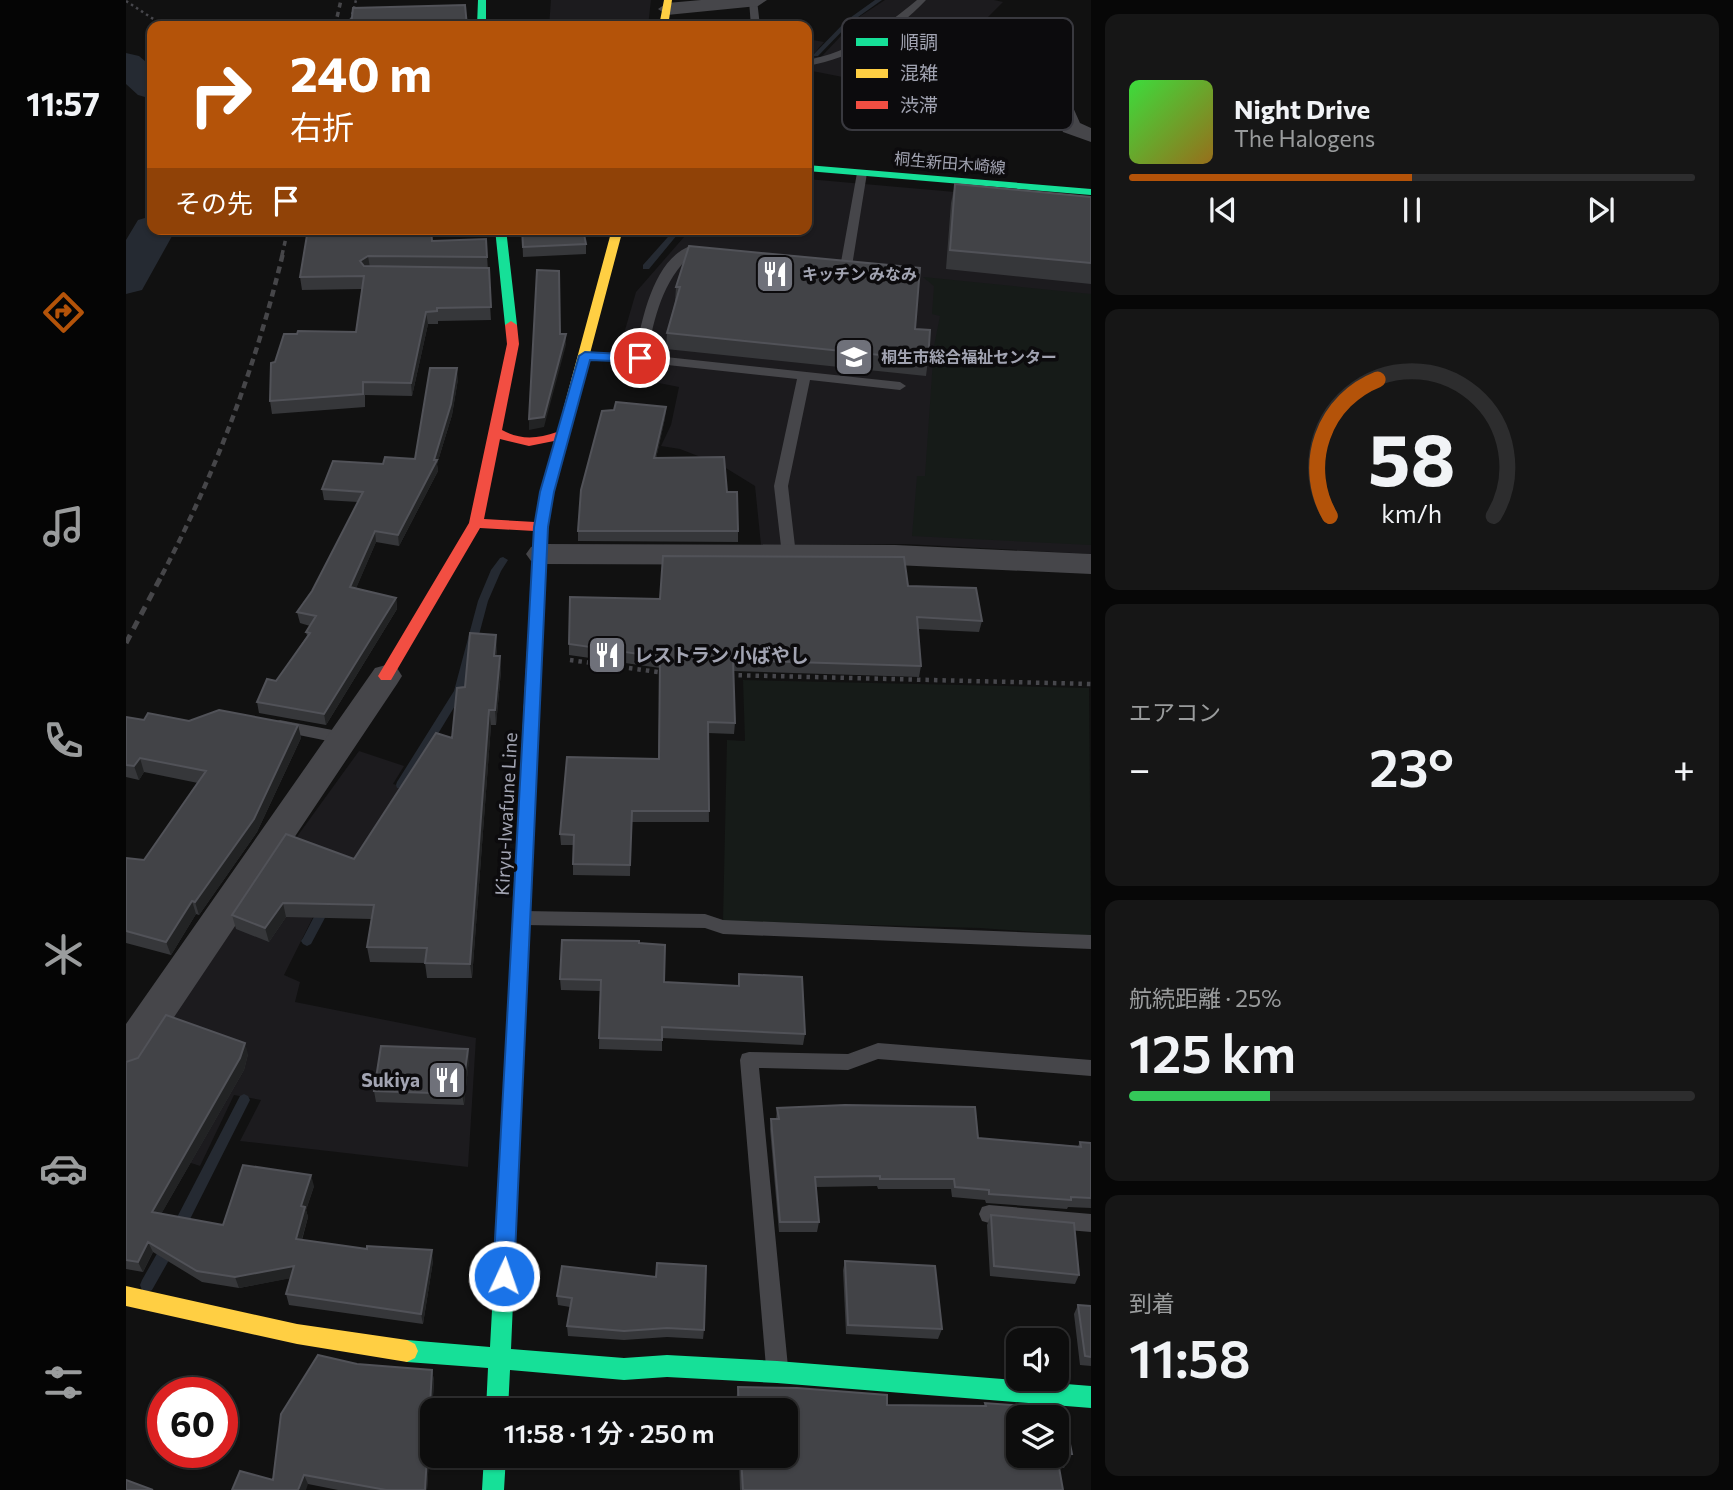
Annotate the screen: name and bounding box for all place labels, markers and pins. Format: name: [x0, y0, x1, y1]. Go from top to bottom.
restaurant icon: キッチン みなみ: [754, 253, 796, 295]
place label: キッチン みなみ: [802, 264, 917, 283]
pin: [610, 328, 670, 388]
school or university icon: 桐生市総合福祉センター: [833, 336, 875, 378]
place label: 桐生市総合福祉センター: [881, 347, 1057, 366]
restaurant icon: レストラン 小ばやし: [586, 634, 628, 676]
place label: レストラン 小ばやし: [634, 643, 809, 666]
restaurant icon: Sukiya: [426, 1059, 468, 1101]
place label: Sukiya: [361, 1068, 420, 1091]

